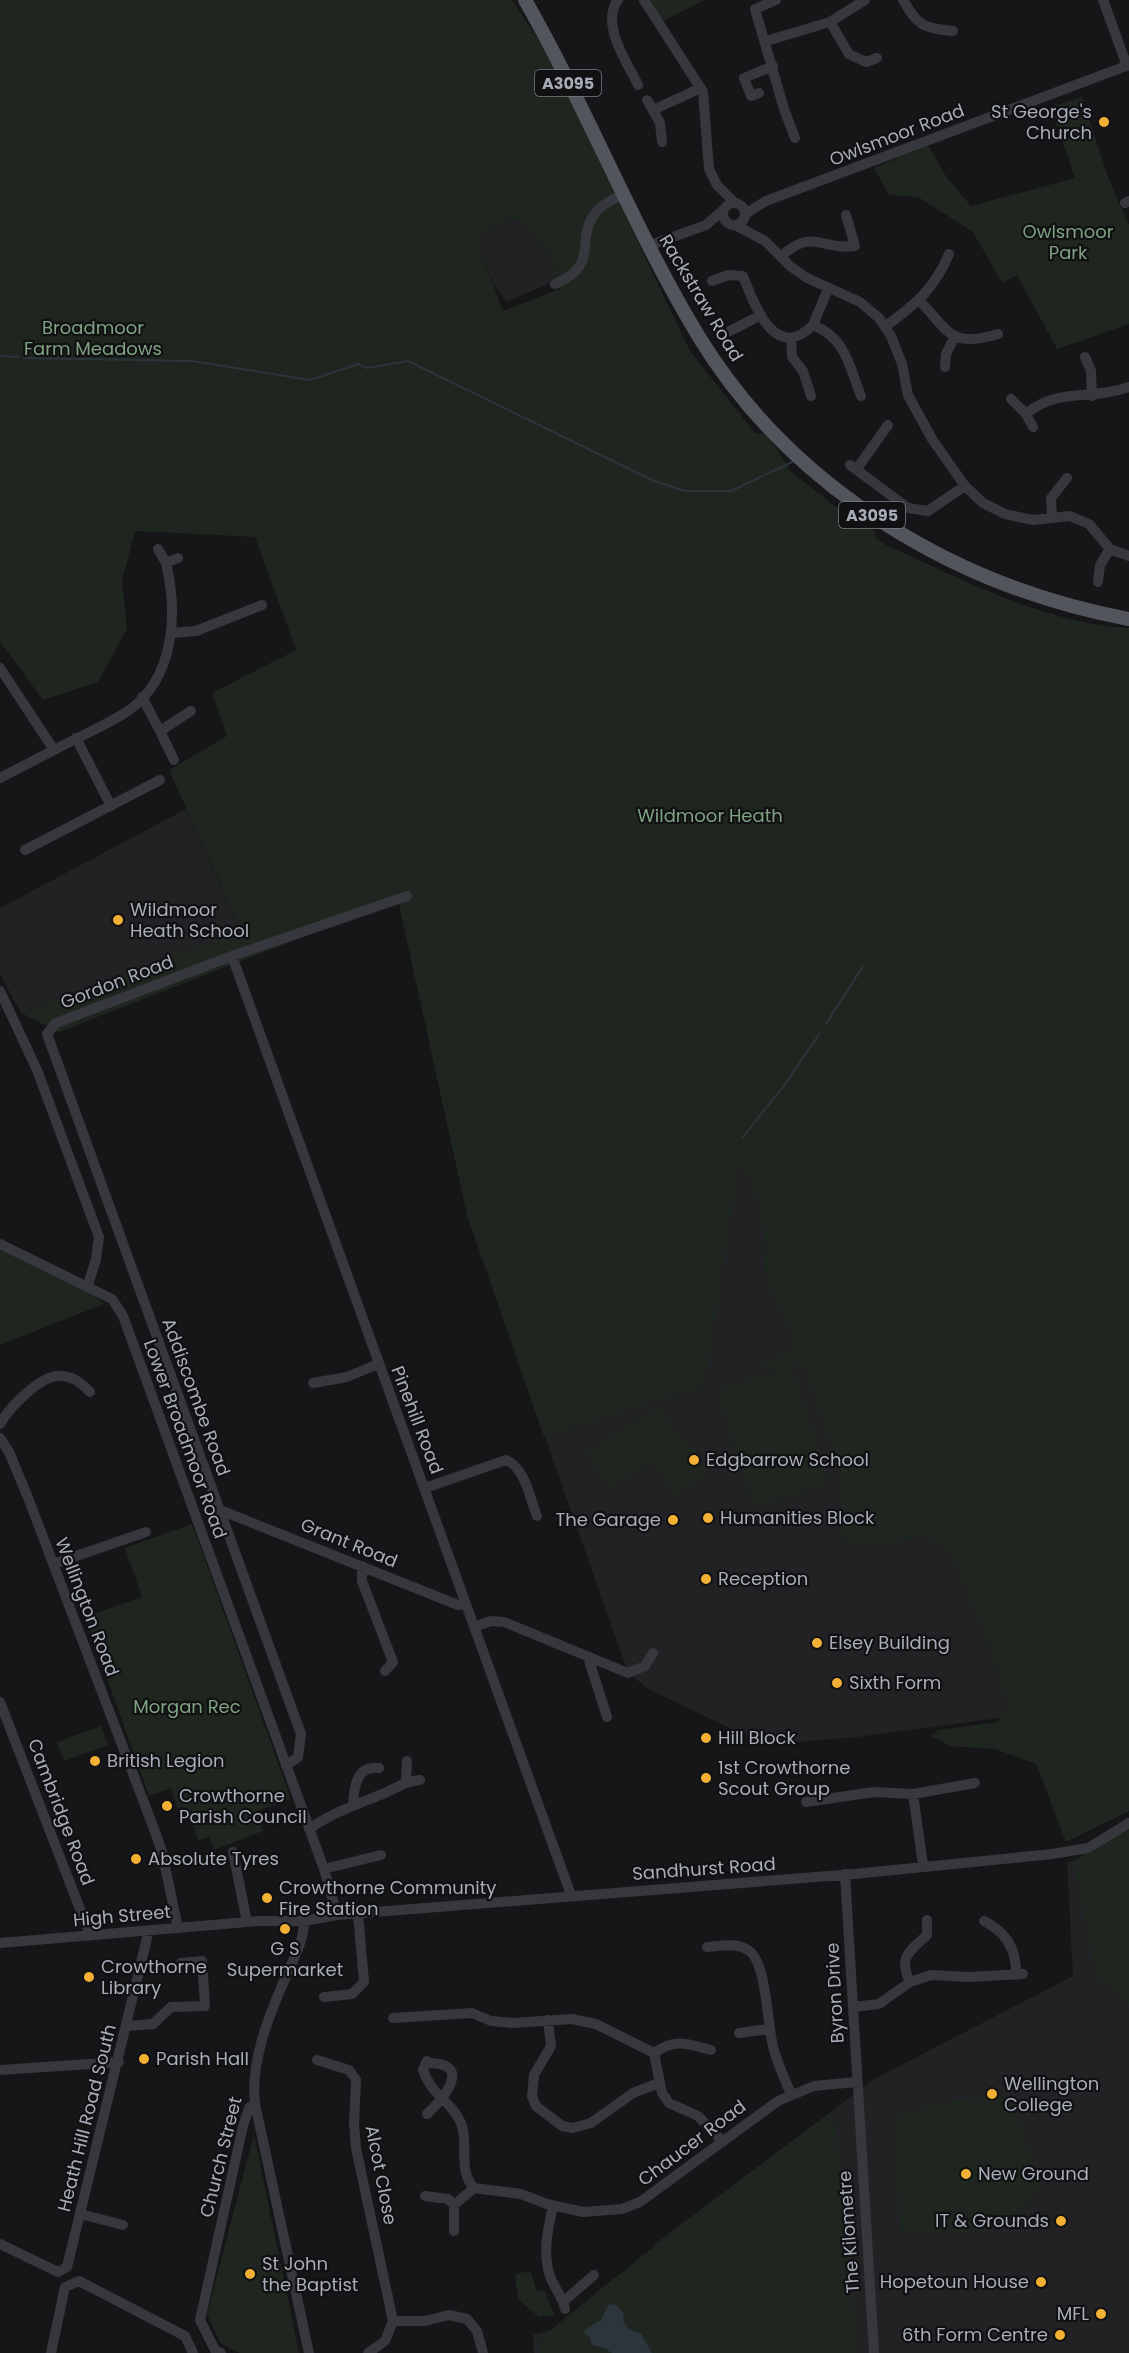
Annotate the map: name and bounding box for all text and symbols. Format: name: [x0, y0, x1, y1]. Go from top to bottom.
road number: A3095: [535, 70, 601, 96]
street label: Owlsmoor Road: [826, 97, 968, 172]
place label: St George's Church: [991, 99, 1092, 145]
marker: St George's Church: [1097, 115, 1111, 129]
park label: Owlsmoor Park: [1022, 219, 1114, 265]
street label: Rackstraw Road: [653, 229, 749, 366]
park label: Broadmoor Farm Meadows: [24, 315, 162, 361]
road number: A3095: [839, 502, 905, 528]
park label: Wildmoor Heath: [637, 803, 783, 828]
place label: Wildmoor Heath School: [130, 897, 249, 943]
marker: Wildmoor Heath School: [111, 913, 125, 927]
street label: Gordon Road: [57, 949, 177, 1015]
street label: Addiscombe Road: [156, 1314, 237, 1479]
street label: Lower Broadmoor Road: [138, 1336, 233, 1542]
street label: Pinehill Road: [385, 1362, 450, 1477]
place label: Edgbarrow School: [706, 1447, 869, 1472]
marker: Edgbarrow School: [687, 1453, 701, 1467]
place label: Humanities Block: [720, 1505, 875, 1530]
place label: The Garage: [555, 1507, 661, 1532]
marker: Humanities Block: [701, 1511, 715, 1525]
street label: Grant Road: [297, 1512, 401, 1573]
marker: The Garage: [666, 1513, 680, 1527]
street label: Wellington Road: [49, 1534, 125, 1680]
place label: Reception: [718, 1566, 808, 1591]
marker: Reception: [699, 1572, 713, 1586]
place label: Elsey Building: [829, 1630, 950, 1655]
marker: Elsey Building: [810, 1636, 824, 1650]
place label: Sixth Form: [849, 1670, 941, 1695]
marker: Sixth Form: [830, 1676, 844, 1690]
park label: Morgan Rec: [133, 1694, 241, 1719]
place label: Hill Block: [718, 1725, 796, 1750]
marker: Hill Block: [699, 1731, 713, 1745]
street label: Cambridge Road: [22, 1735, 101, 1889]
place label: British Legion: [107, 1748, 224, 1773]
marker: British Legion: [88, 1754, 102, 1768]
place label: 1st Crowthorne Scout Group: [718, 1755, 850, 1801]
marker: 1st Crowthorne Scout Group: [699, 1771, 713, 1785]
place label: Crowthorne Parish Council: [179, 1783, 307, 1829]
marker: Crowthorne Parish Council: [160, 1799, 174, 1813]
place label: Absolute Tyres: [148, 1846, 279, 1871]
street label: Sandhurst Road: [631, 1851, 777, 1886]
marker: Absolute Tyres: [129, 1852, 143, 1866]
place label: Crowthorne Community Fire Station: [279, 1875, 496, 1921]
marker: Crowthorne Community Fire Station: [260, 1891, 274, 1905]
street label: High Street: [72, 1899, 172, 1932]
marker: G S Supermarket: [278, 1922, 292, 1936]
place label: G S Supermarket: [227, 1936, 343, 1982]
street label: Byron Drive: [819, 1942, 850, 2044]
place label: Crowthorne Library: [101, 1954, 207, 2000]
marker: Crowthorne Library: [82, 1970, 96, 1984]
street label: Heath Hill Road South: [51, 2021, 122, 2214]
place label: Parish Hall: [156, 2046, 249, 2071]
marker: Parish Hall: [137, 2052, 151, 2066]
place label: Wellington College: [1004, 2071, 1099, 2117]
marker: Wellington College: [985, 2087, 999, 2101]
street label: Church Street: [193, 2094, 248, 2220]
street label: Chaucer Road: [632, 2094, 751, 2192]
street label: Alcot Close: [360, 2123, 403, 2227]
place label: New Ground: [978, 2161, 1089, 2186]
marker: New Ground: [959, 2167, 973, 2181]
street label: The Kilometre: [832, 2170, 865, 2294]
place label: IT & Grounds: [935, 2208, 1049, 2233]
marker: IT & Grounds: [1054, 2214, 1068, 2228]
place label: St John the Baptist: [262, 2251, 358, 2297]
marker: St John the Baptist: [243, 2267, 257, 2281]
place label: Hopetoun House: [880, 2269, 1029, 2294]
marker: Hopetoun House: [1034, 2275, 1048, 2289]
place label: MFL: [1057, 2301, 1089, 2326]
marker: MFL: [1094, 2307, 1108, 2321]
place label: 6th Form Centre: [902, 2322, 1048, 2347]
marker: 6th Form Centre: [1053, 2328, 1067, 2342]

